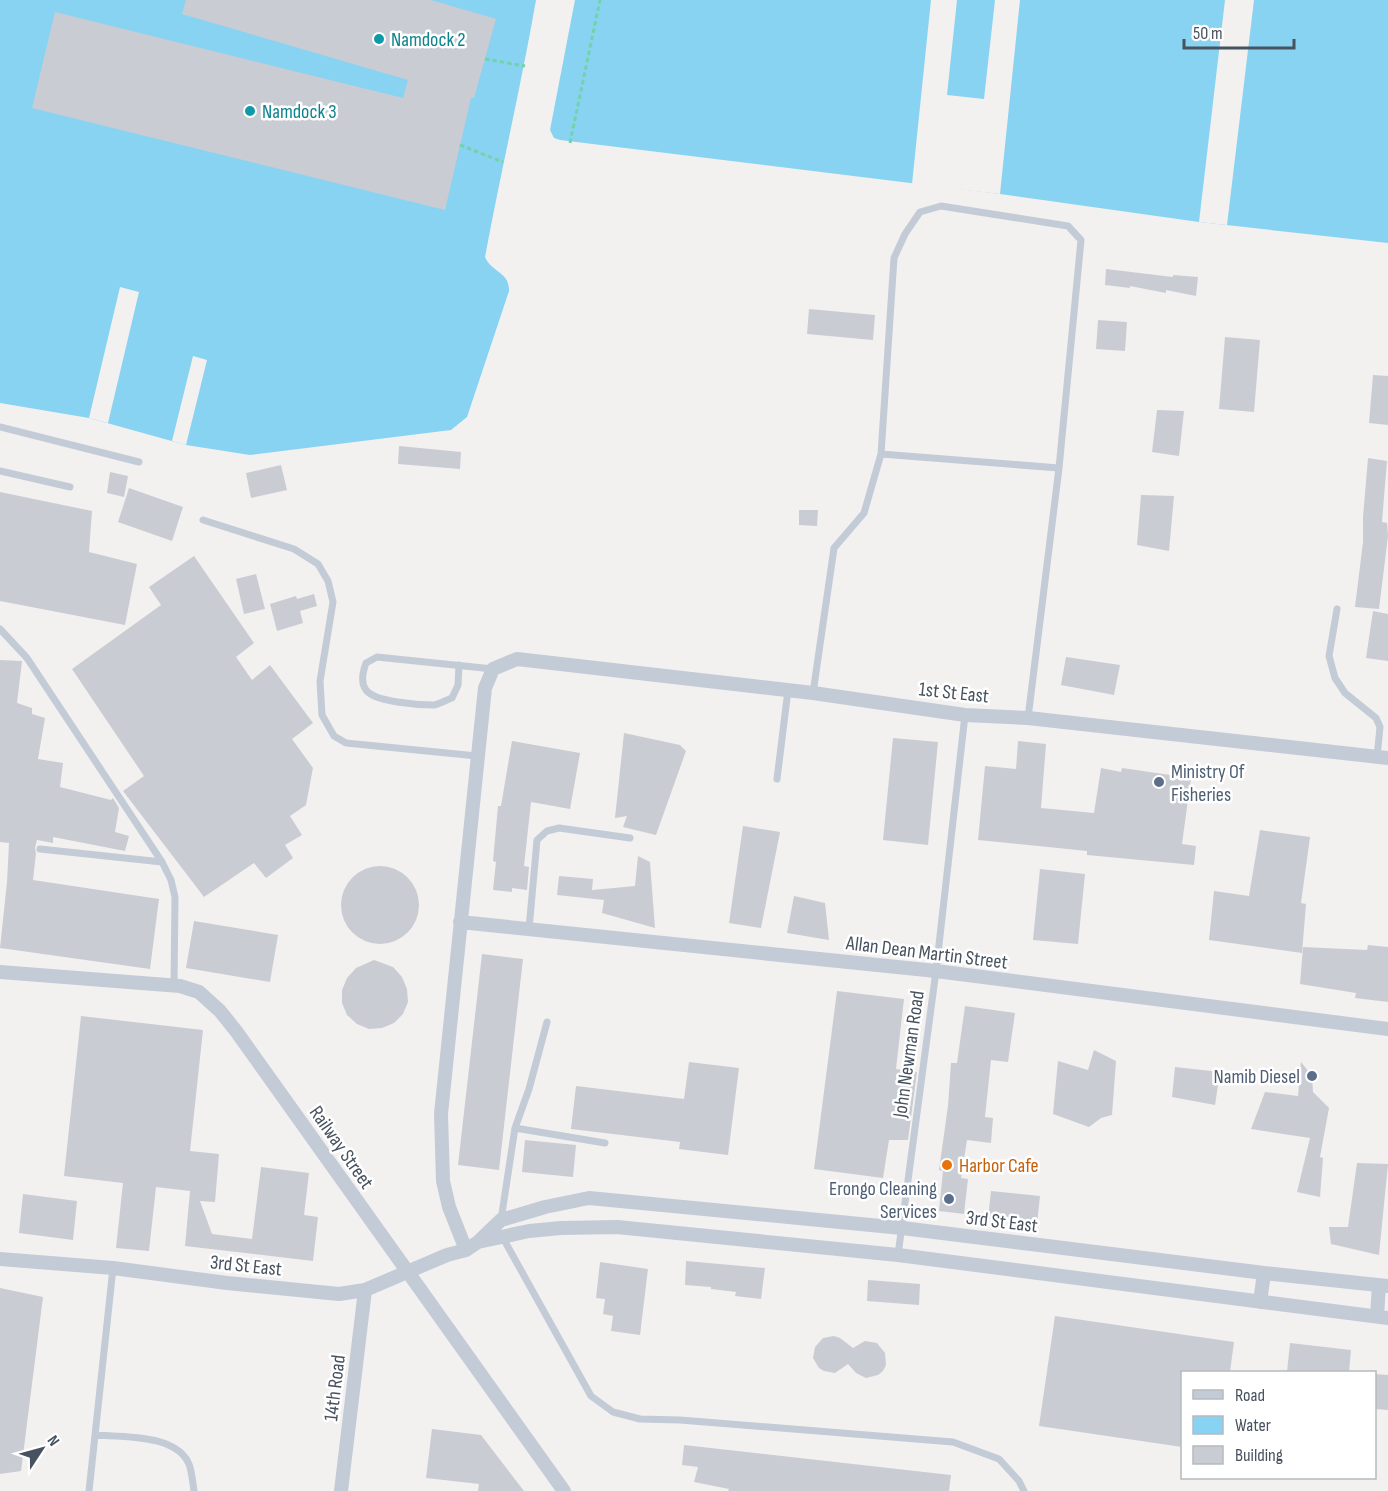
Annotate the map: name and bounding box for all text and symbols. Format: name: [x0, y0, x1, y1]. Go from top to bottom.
scale bar: [1184, 12, 1294, 50]
text: 50 m: [1193, 23, 1223, 44]
place label: Namdock 2: [391, 28, 465, 52]
marker: Namdock 2: [372, 32, 386, 46]
place label: Namdock 3: [262, 100, 337, 124]
marker: Namdock 3: [243, 104, 257, 118]
street label: 1st St East: [918, 677, 990, 709]
place label: Ministry Of Fisheries: [1171, 760, 1245, 807]
marker: Ministry Of Fisheries: [1152, 775, 1166, 789]
street label: Allan Dean Martin Street: [844, 931, 1009, 975]
street label: John Newman Road: [888, 989, 930, 1120]
place label: Namib Diesel: [1214, 1065, 1300, 1089]
marker: Namib Diesel: [1305, 1069, 1319, 1083]
street label: Railway Street: [304, 1101, 378, 1194]
place label: Harbor Cafe: [959, 1154, 1039, 1178]
marker: Harbor Cafe: [940, 1158, 954, 1172]
place label: Erongo Cleaning Services: [829, 1177, 937, 1224]
marker: Erongo Cleaning Services: [942, 1192, 956, 1206]
street label: 3rd St East: [965, 1206, 1039, 1238]
street label: 3rd St East: [209, 1250, 283, 1282]
street label: 14th Road: [319, 1354, 351, 1423]
legend: [1181, 1371, 1376, 1479]
text: Road: [1235, 1385, 1265, 1406]
text: Water: [1235, 1415, 1271, 1436]
north arrow: [12, 1419, 72, 1479]
text: N: [43, 1432, 63, 1450]
text: Building: [1235, 1445, 1283, 1466]

